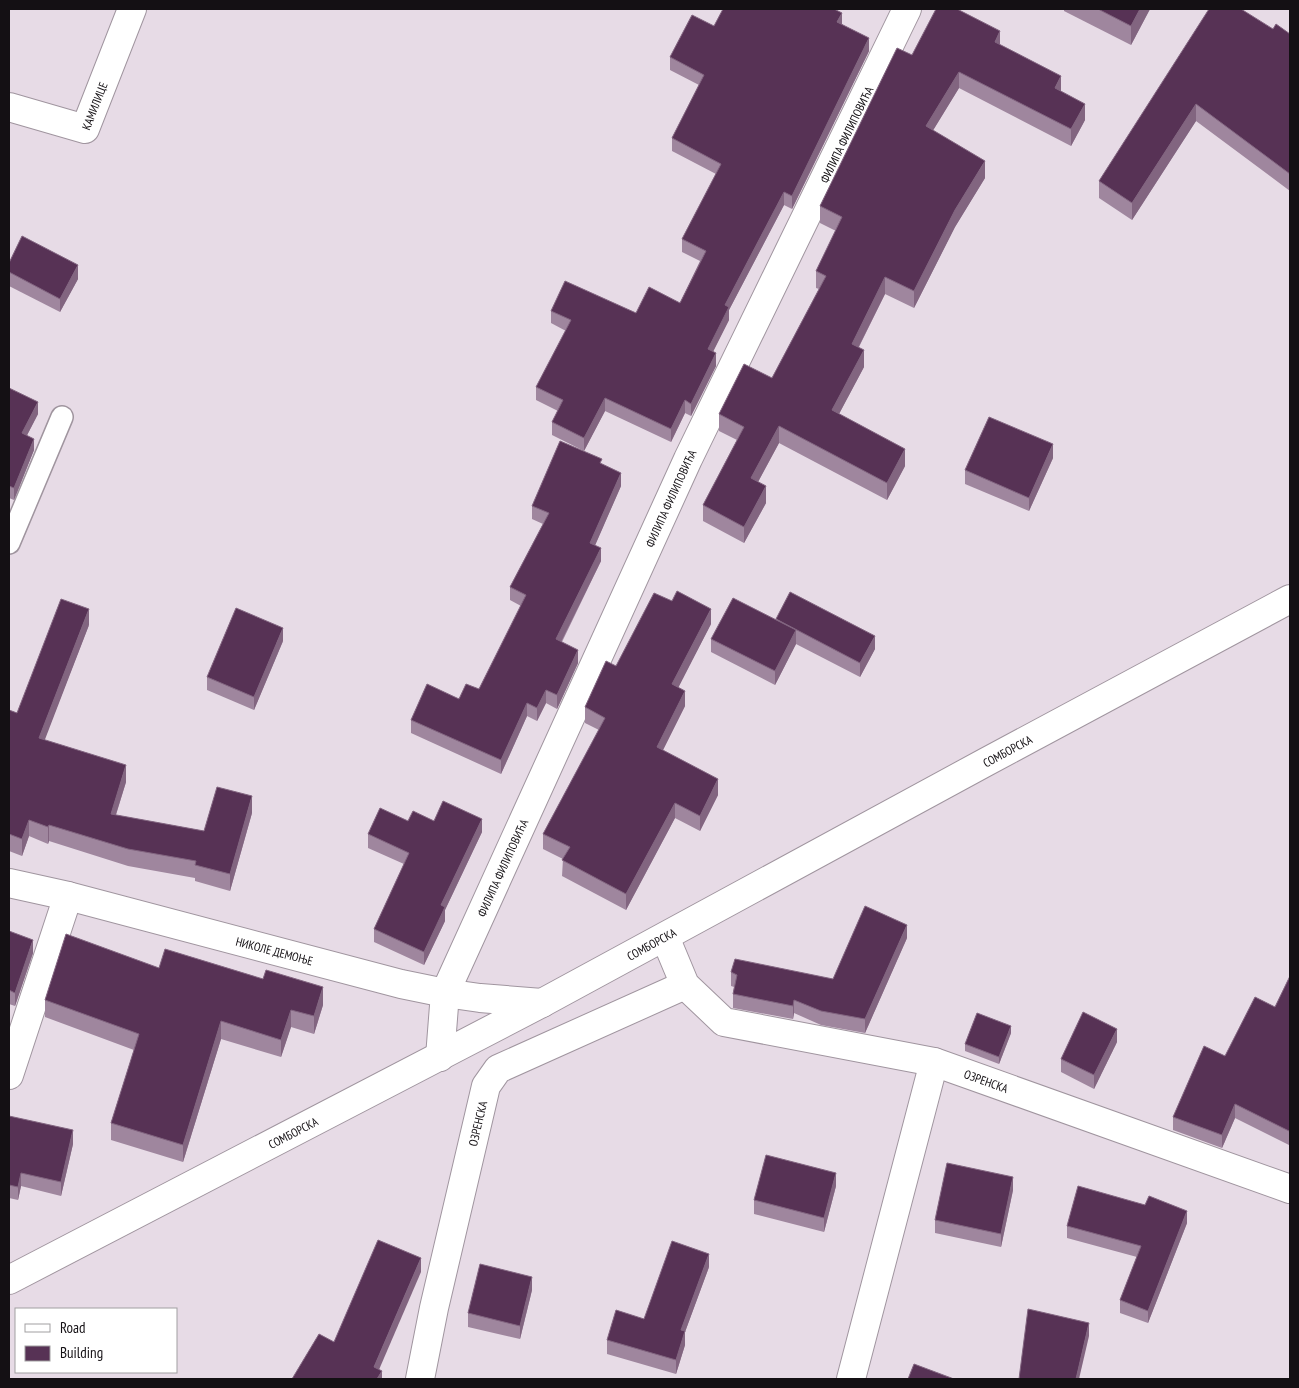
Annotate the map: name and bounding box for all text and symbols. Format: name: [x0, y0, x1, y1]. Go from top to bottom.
street label: КАМИЛИЦЕ: [78, 80, 110, 132]
street label: ФИЛИПА ФИЛИПОВИЋА: [816, 83, 876, 185]
street label: ФИЛИПА ФИЛИПОВИЋА: [642, 447, 699, 549]
street label: СОМБОРСКА: [980, 731, 1035, 770]
street label: ФИЛИПА ФИЛИПОВИЋА: [473, 816, 531, 919]
street label: СОМБОРСКА: [624, 924, 679, 963]
street label: НИКОЛЕ ДЕМОЊЕ: [234, 933, 315, 968]
street label: ОЗРЕНСКА: [962, 1066, 1011, 1096]
street label: ОЗРЕНСКА: [465, 1099, 490, 1147]
street label: СОМБОРСКА: [266, 1113, 321, 1151]
legend: [15, 1308, 178, 1373]
text: Road: [60, 1318, 86, 1337]
text: Building: [60, 1343, 103, 1362]

